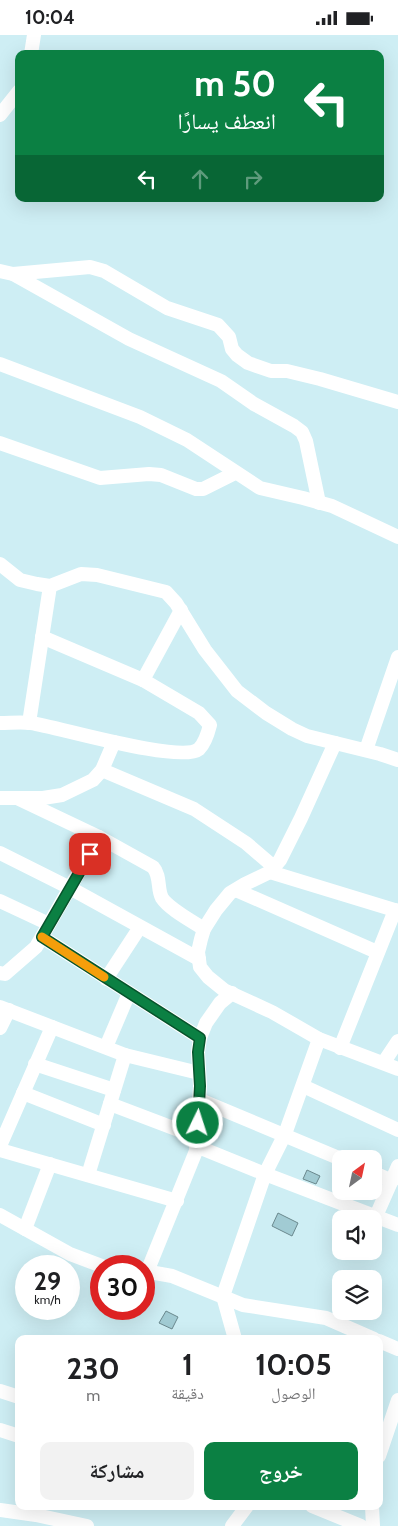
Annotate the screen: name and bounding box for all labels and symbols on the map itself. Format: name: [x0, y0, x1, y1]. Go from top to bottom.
pin: [69, 833, 111, 875]
position arrow: [171, 1096, 223, 1148]
north arrow: [332, 1150, 382, 1200]
speed limit sign: 30: [90, 1255, 155, 1320]

